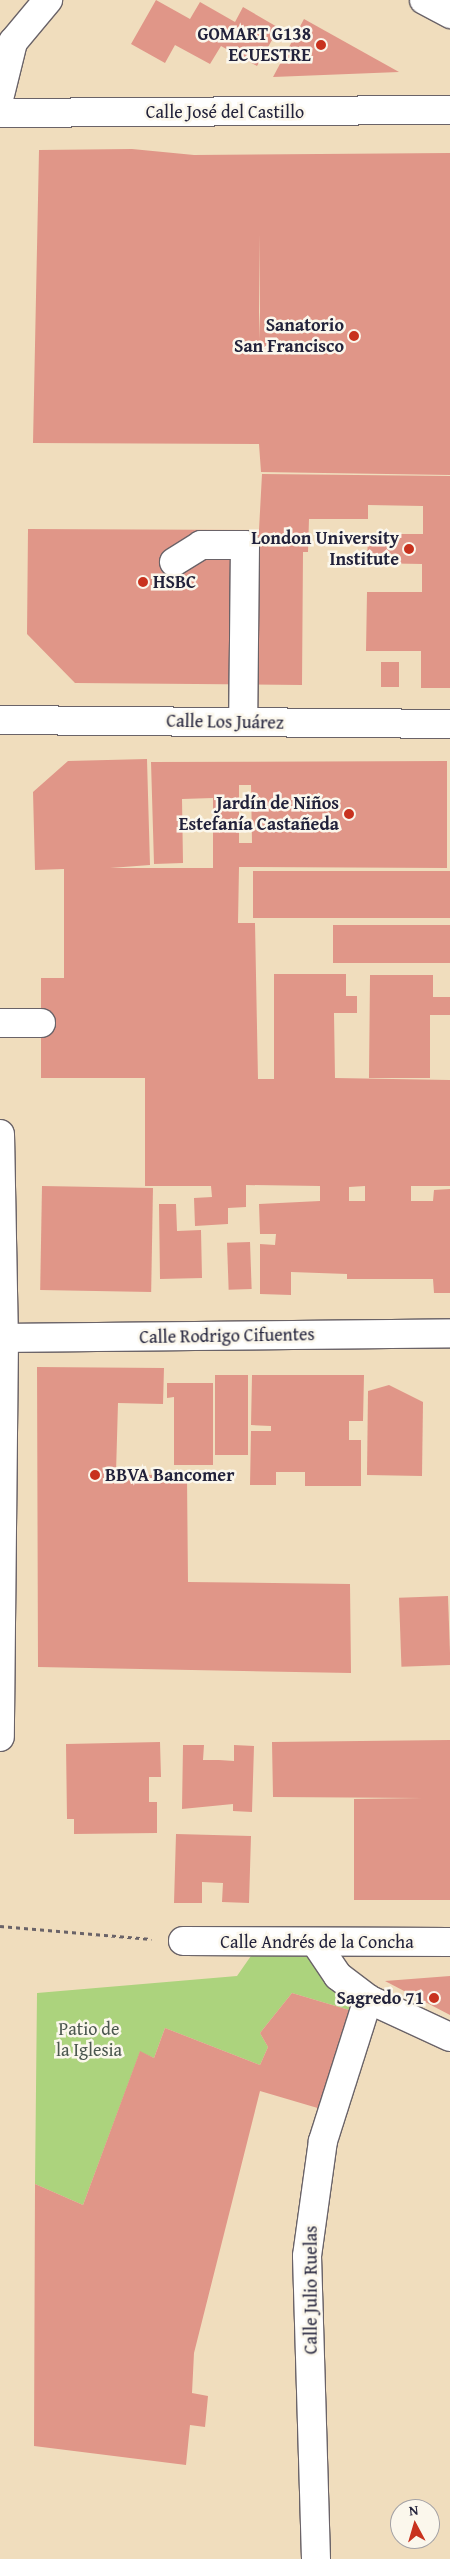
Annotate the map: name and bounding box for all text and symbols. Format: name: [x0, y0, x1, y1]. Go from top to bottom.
place label: GOMART G138 ECUESTRE: [197, 24, 311, 66]
marker: GOMART G138 ECUESTRE: [315, 39, 327, 51]
street label: Calle José del Castillo: [146, 101, 304, 123]
place label: Sanatorio San Francisco: [234, 315, 344, 358]
marker: Sanatorio San Francisco: [348, 330, 360, 342]
place label: London University Institute: [251, 528, 399, 570]
marker: London University Institute: [403, 543, 415, 555]
place label: HSBC: [153, 571, 196, 593]
marker: HSBC: [137, 576, 149, 588]
street label: Calle Los Juárez: [166, 710, 284, 734]
place label: Jardín de Niños Estefanía Castañeda: [179, 793, 339, 836]
marker: Jardín de Niños Estefanía Castañeda: [343, 808, 355, 820]
street label: Calle Rodrigo Cifuentes: [139, 1324, 315, 1348]
place label: BBVA Bancomer: [105, 1464, 234, 1486]
marker: BBVA Bancomer: [89, 1469, 101, 1481]
street label: Calle Andrés de la Concha: [220, 1931, 414, 1953]
place label: Sagredo 71: [336, 1987, 424, 2009]
marker: Sagredo 71: [428, 1992, 440, 2004]
park label: Patio de la Iglesia: [56, 2019, 122, 2062]
street label: Calle Julio Ruelas: [300, 2226, 322, 2354]
north arrow: [390, 2499, 440, 2549]
text: N: [408, 2500, 419, 2521]

